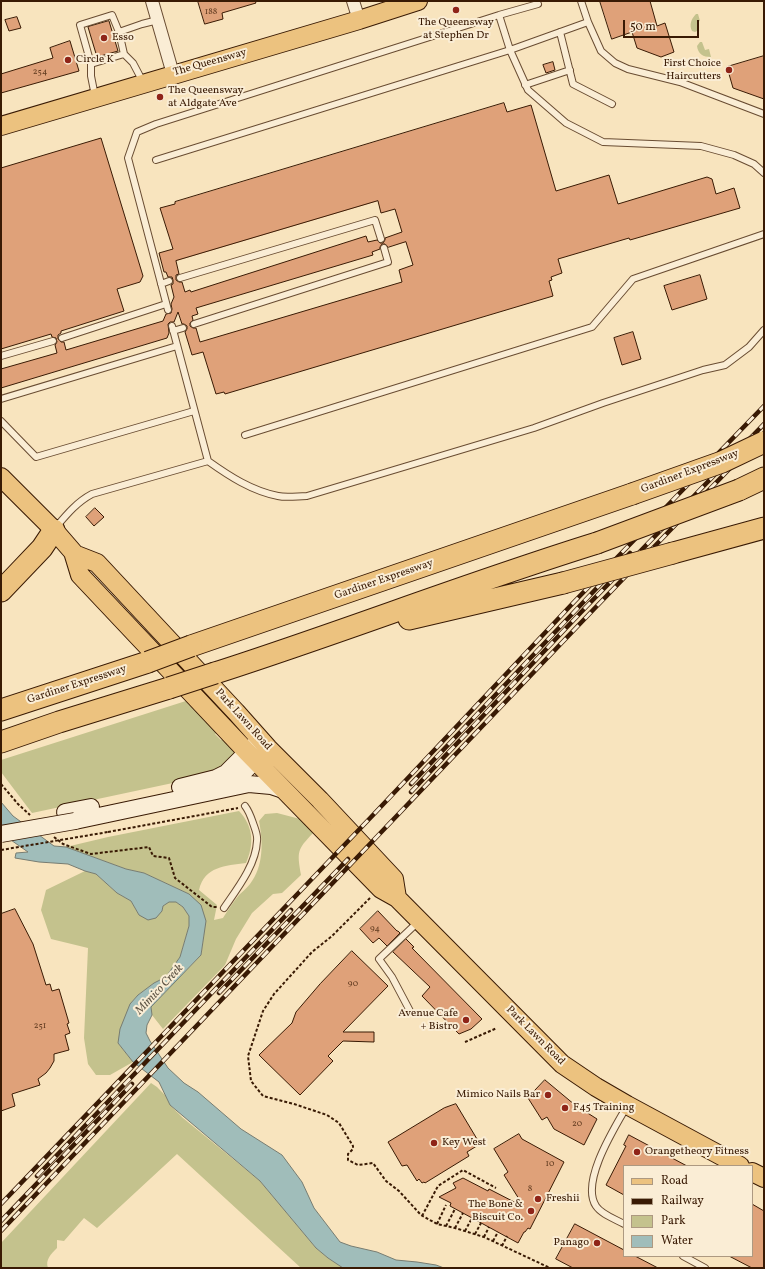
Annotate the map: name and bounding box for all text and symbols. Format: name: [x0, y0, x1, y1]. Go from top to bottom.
marker: The Queensway at Stephen Dr: [451, 5, 461, 15]
house number: 188: [205, 7, 217, 17]
scale bar: [625, 12, 701, 38]
place label: The Queensway at Stephen Dr: [418, 16, 494, 42]
text: 50 m: [630, 19, 656, 35]
place label: Esso: [112, 31, 134, 45]
marker: Esso: [99, 33, 109, 43]
street label: The Queensway: [172, 46, 248, 80]
place label: Circle K: [76, 53, 114, 67]
marker: Circle K: [63, 55, 73, 65]
place label: First Choice Haircutters: [663, 57, 721, 83]
marker: First Choice Haircutters: [724, 65, 734, 75]
house number: 254: [33, 67, 47, 77]
place label: The Queensway at Aldgate Ave: [168, 84, 244, 110]
marker: The Queensway at Aldgate Ave: [155, 92, 165, 102]
street label: Gardiner Expressway: [639, 447, 741, 497]
street label: Gardiner Expressway: [333, 557, 435, 603]
street label: Gardiner Expressway: [26, 663, 128, 707]
street label: Park Lawn Road: [212, 687, 274, 753]
house number: 94: [370, 924, 380, 934]
water label: Mimico Creek: [133, 962, 187, 1018]
house number: 90: [348, 979, 358, 989]
street label: Park Lawn Road: [503, 1004, 567, 1068]
place label: Avenue Cafe + Bistro: [398, 1007, 458, 1033]
marker: Avenue Cafe + Bistro: [461, 1015, 471, 1025]
house number: 251: [34, 1021, 46, 1031]
place label: Mimico Nails Bar: [456, 1088, 540, 1102]
marker: Mimico Nails Bar: [543, 1090, 553, 1100]
place label: F45 Training: [573, 1101, 634, 1115]
marker: F45 Training: [560, 1103, 570, 1113]
house number: 20: [572, 1119, 582, 1129]
place label: Key West: [442, 1136, 486, 1150]
marker: Key West: [429, 1138, 439, 1148]
place label: Orangetheory Fitness: [645, 1145, 749, 1159]
marker: Orangetheory Fitness: [632, 1147, 642, 1157]
house number: 10: [546, 1159, 554, 1169]
legend: [623, 1165, 753, 1257]
text: Road: [661, 1173, 688, 1189]
house number: 8: [528, 1184, 532, 1194]
place label: Freshii: [546, 1192, 580, 1206]
text: Railway: [661, 1193, 704, 1209]
marker: Freshii: [533, 1194, 543, 1204]
place label: The Bone & Biscuit Co.: [468, 1198, 523, 1224]
marker: The Bone & Biscuit Co.: [526, 1206, 536, 1216]
text: Park: [661, 1213, 686, 1229]
text: Water: [661, 1233, 693, 1249]
place label: Panago: [554, 1236, 589, 1250]
marker: Panago: [592, 1238, 602, 1248]

